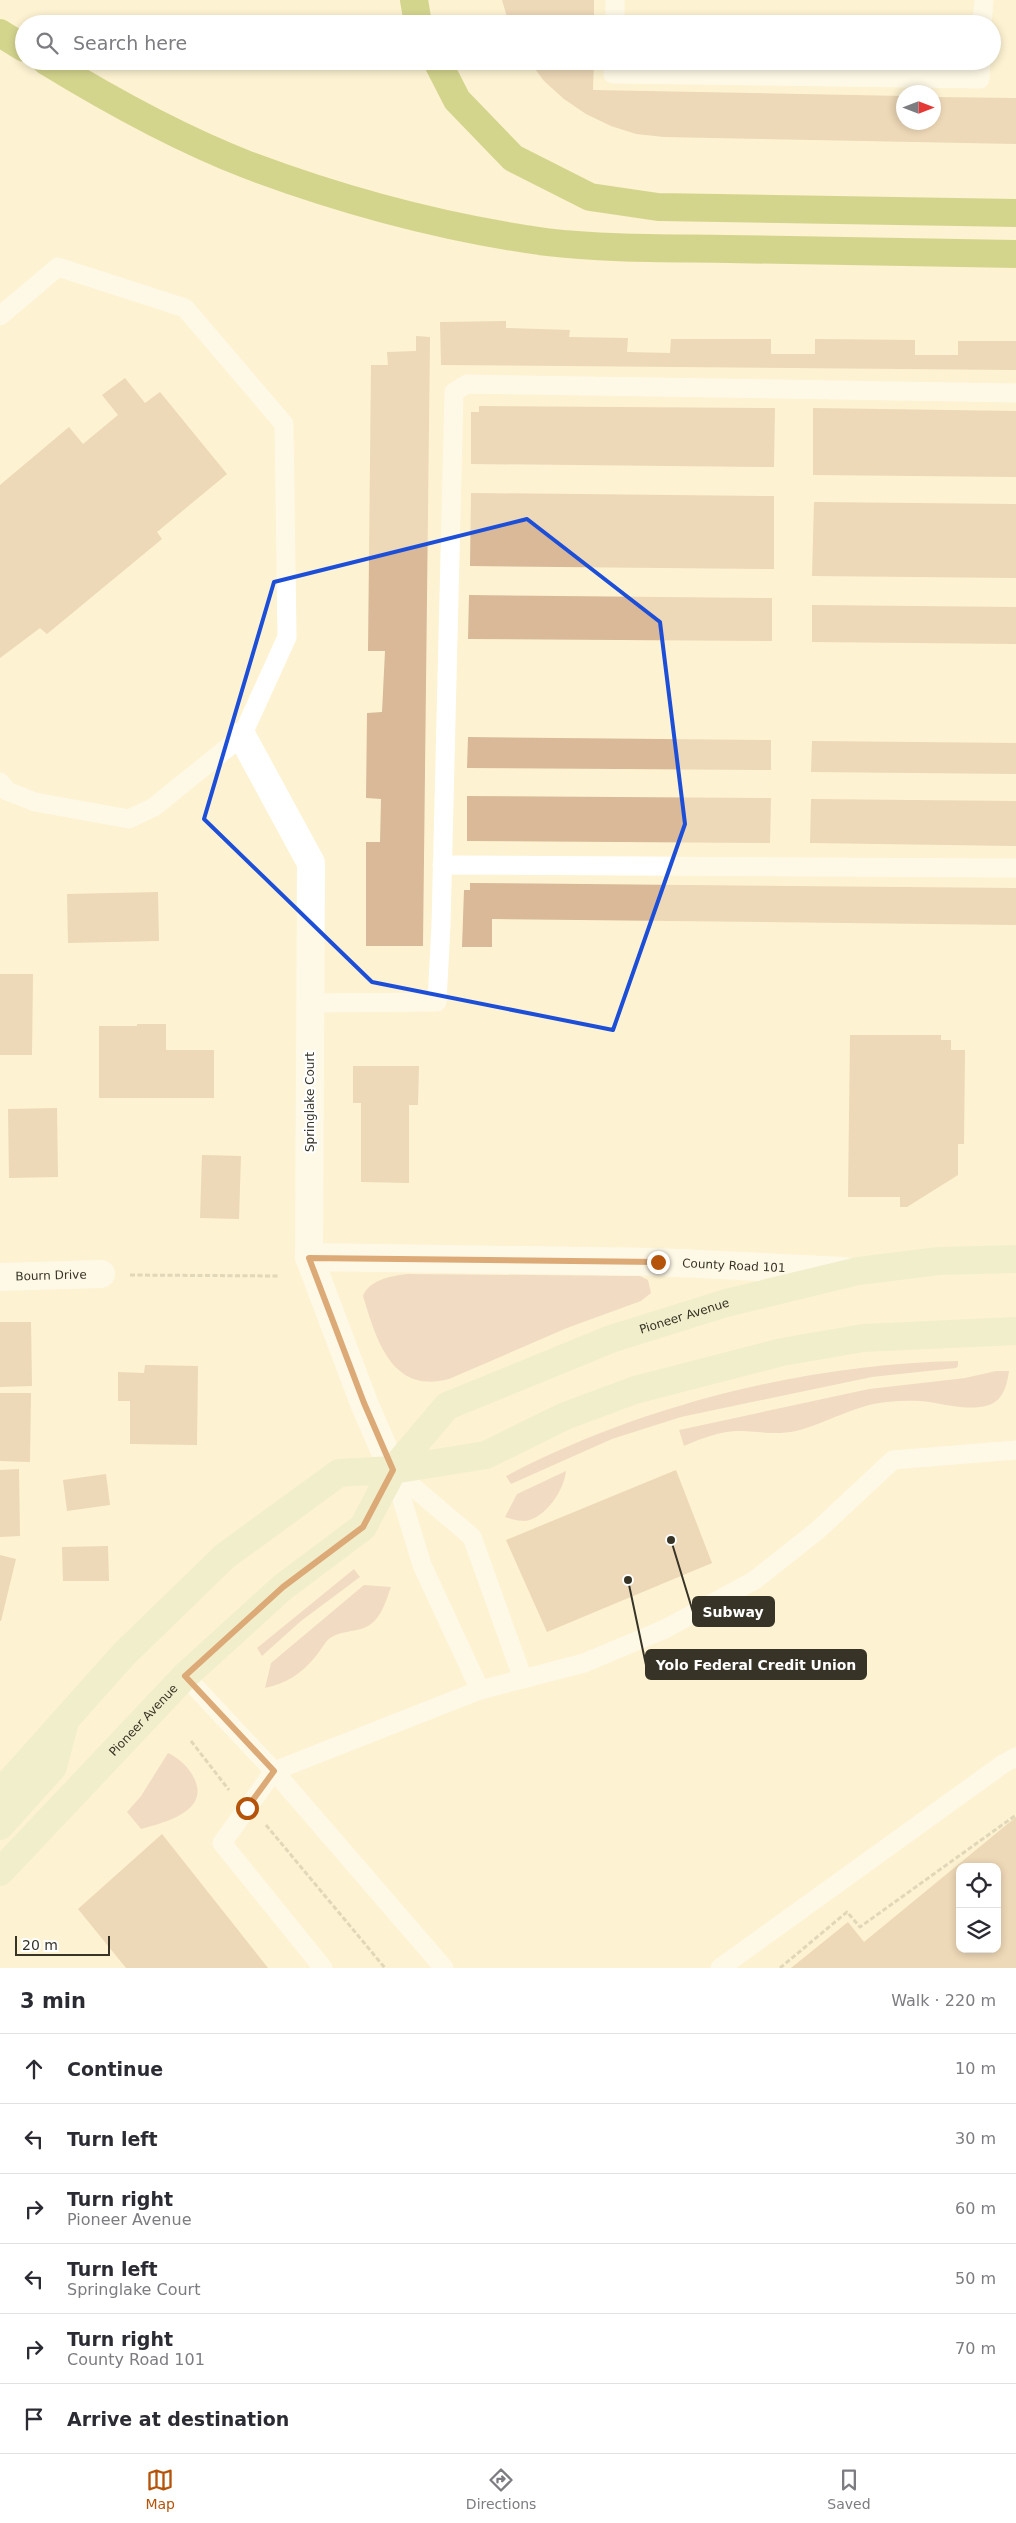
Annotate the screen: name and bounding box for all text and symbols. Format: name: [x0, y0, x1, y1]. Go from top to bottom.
search box: [15, 15, 1001, 70]
icon: search: [33, 29, 61, 57]
text: Search here: [73, 32, 187, 54]
north arrow: [896, 85, 941, 130]
street label: Springlake Court: [303, 1052, 317, 1152]
route end: [647, 1251, 670, 1274]
street label: County Road 101: [682, 1256, 786, 1275]
street label: Bourn Drive: [15, 1267, 87, 1284]
street label: Pioneer Avenue: [638, 1295, 731, 1337]
callout: Subway: [693, 1597, 774, 1626]
text: Subway: [702, 1604, 764, 1620]
callout: Yolo Federal Credit Union: [646, 1650, 866, 1679]
text: Yolo Federal Credit Union: [655, 1657, 856, 1673]
street label: Pioneer Avenue: [106, 1681, 181, 1759]
route start: [236, 1797, 259, 1820]
map controls: [956, 1863, 1001, 1953]
button: locate: [956, 1863, 1001, 1908]
button: layers: [956, 1908, 1001, 1953]
scale bar: [15, 1933, 110, 1956]
text: 20 m: [22, 1937, 58, 1953]
text: 3 min: [20, 1989, 86, 2013]
text: Walk · 220 m: [891, 1991, 996, 2010]
icon: ahead: [20, 2055, 48, 2083]
text: Continue: [67, 2058, 163, 2080]
text: 10 m: [955, 2059, 996, 2078]
icon: left: [20, 2125, 48, 2153]
text: Turn left: [67, 2128, 158, 2150]
text: 30 m: [955, 2129, 996, 2148]
text: Turn right: [67, 2188, 173, 2210]
icon: right: [20, 2195, 48, 2223]
text: 60 m: [955, 2199, 996, 2218]
text: Pioneer Avenue: [67, 2210, 191, 2229]
text: Turn left: [67, 2258, 158, 2280]
icon: left: [20, 2265, 48, 2293]
text: 50 m: [955, 2269, 996, 2288]
text: Springlake Court: [67, 2280, 200, 2299]
text: Turn right: [67, 2328, 173, 2350]
icon: right: [20, 2335, 48, 2363]
text: 70 m: [955, 2339, 996, 2358]
text: County Road 101: [67, 2350, 205, 2369]
icon: arrive: [20, 2405, 48, 2433]
text: Arrive at destination: [67, 2408, 289, 2430]
tab: Map: [145, 2466, 175, 2512]
tab: Directions: [466, 2466, 536, 2512]
tab: Saved: [827, 2466, 871, 2512]

